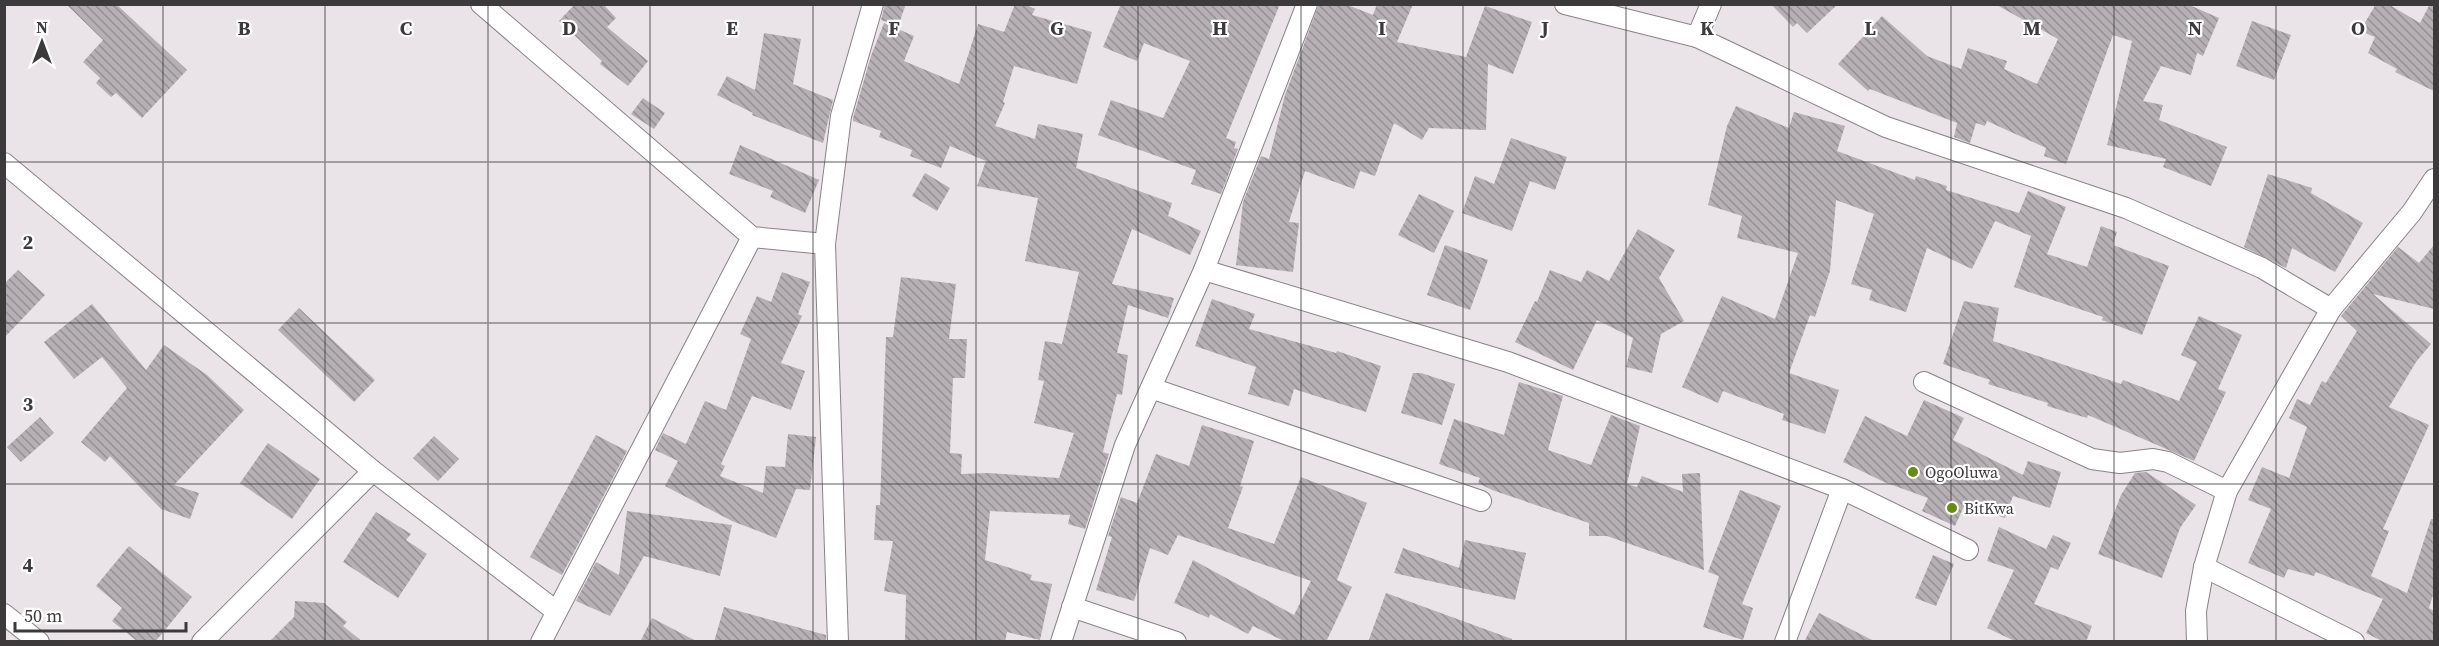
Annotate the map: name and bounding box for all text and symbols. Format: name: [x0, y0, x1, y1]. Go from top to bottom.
north arrow: [12, 12, 72, 72]
text: B: [237, 14, 251, 42]
text: C: [400, 14, 412, 42]
text: D: [562, 14, 576, 42]
text: E: [726, 14, 738, 42]
text: F: [888, 14, 900, 42]
text: G: [1050, 14, 1064, 42]
text: H: [1212, 14, 1228, 42]
text: I: [1378, 14, 1386, 42]
text: J: [1539, 14, 1549, 42]
text: K: [1700, 14, 1714, 42]
text: L: [1864, 14, 1876, 42]
text: M: [2023, 14, 2041, 42]
text: N: [2188, 14, 2202, 42]
text: O: [2351, 14, 2365, 42]
text: N: [36, 16, 48, 38]
text: 2: [23, 228, 34, 256]
text: 3: [23, 390, 34, 418]
place label: OgoOluwa: [1925, 461, 1999, 483]
marker: OgoOluwa: [1906, 465, 1920, 479]
place label: BitKwa: [1964, 497, 2015, 519]
marker: BitKwa: [1945, 501, 1959, 515]
text: 4: [23, 551, 34, 579]
scale bar: [15, 595, 186, 633]
text: 50 m: [24, 603, 62, 628]

